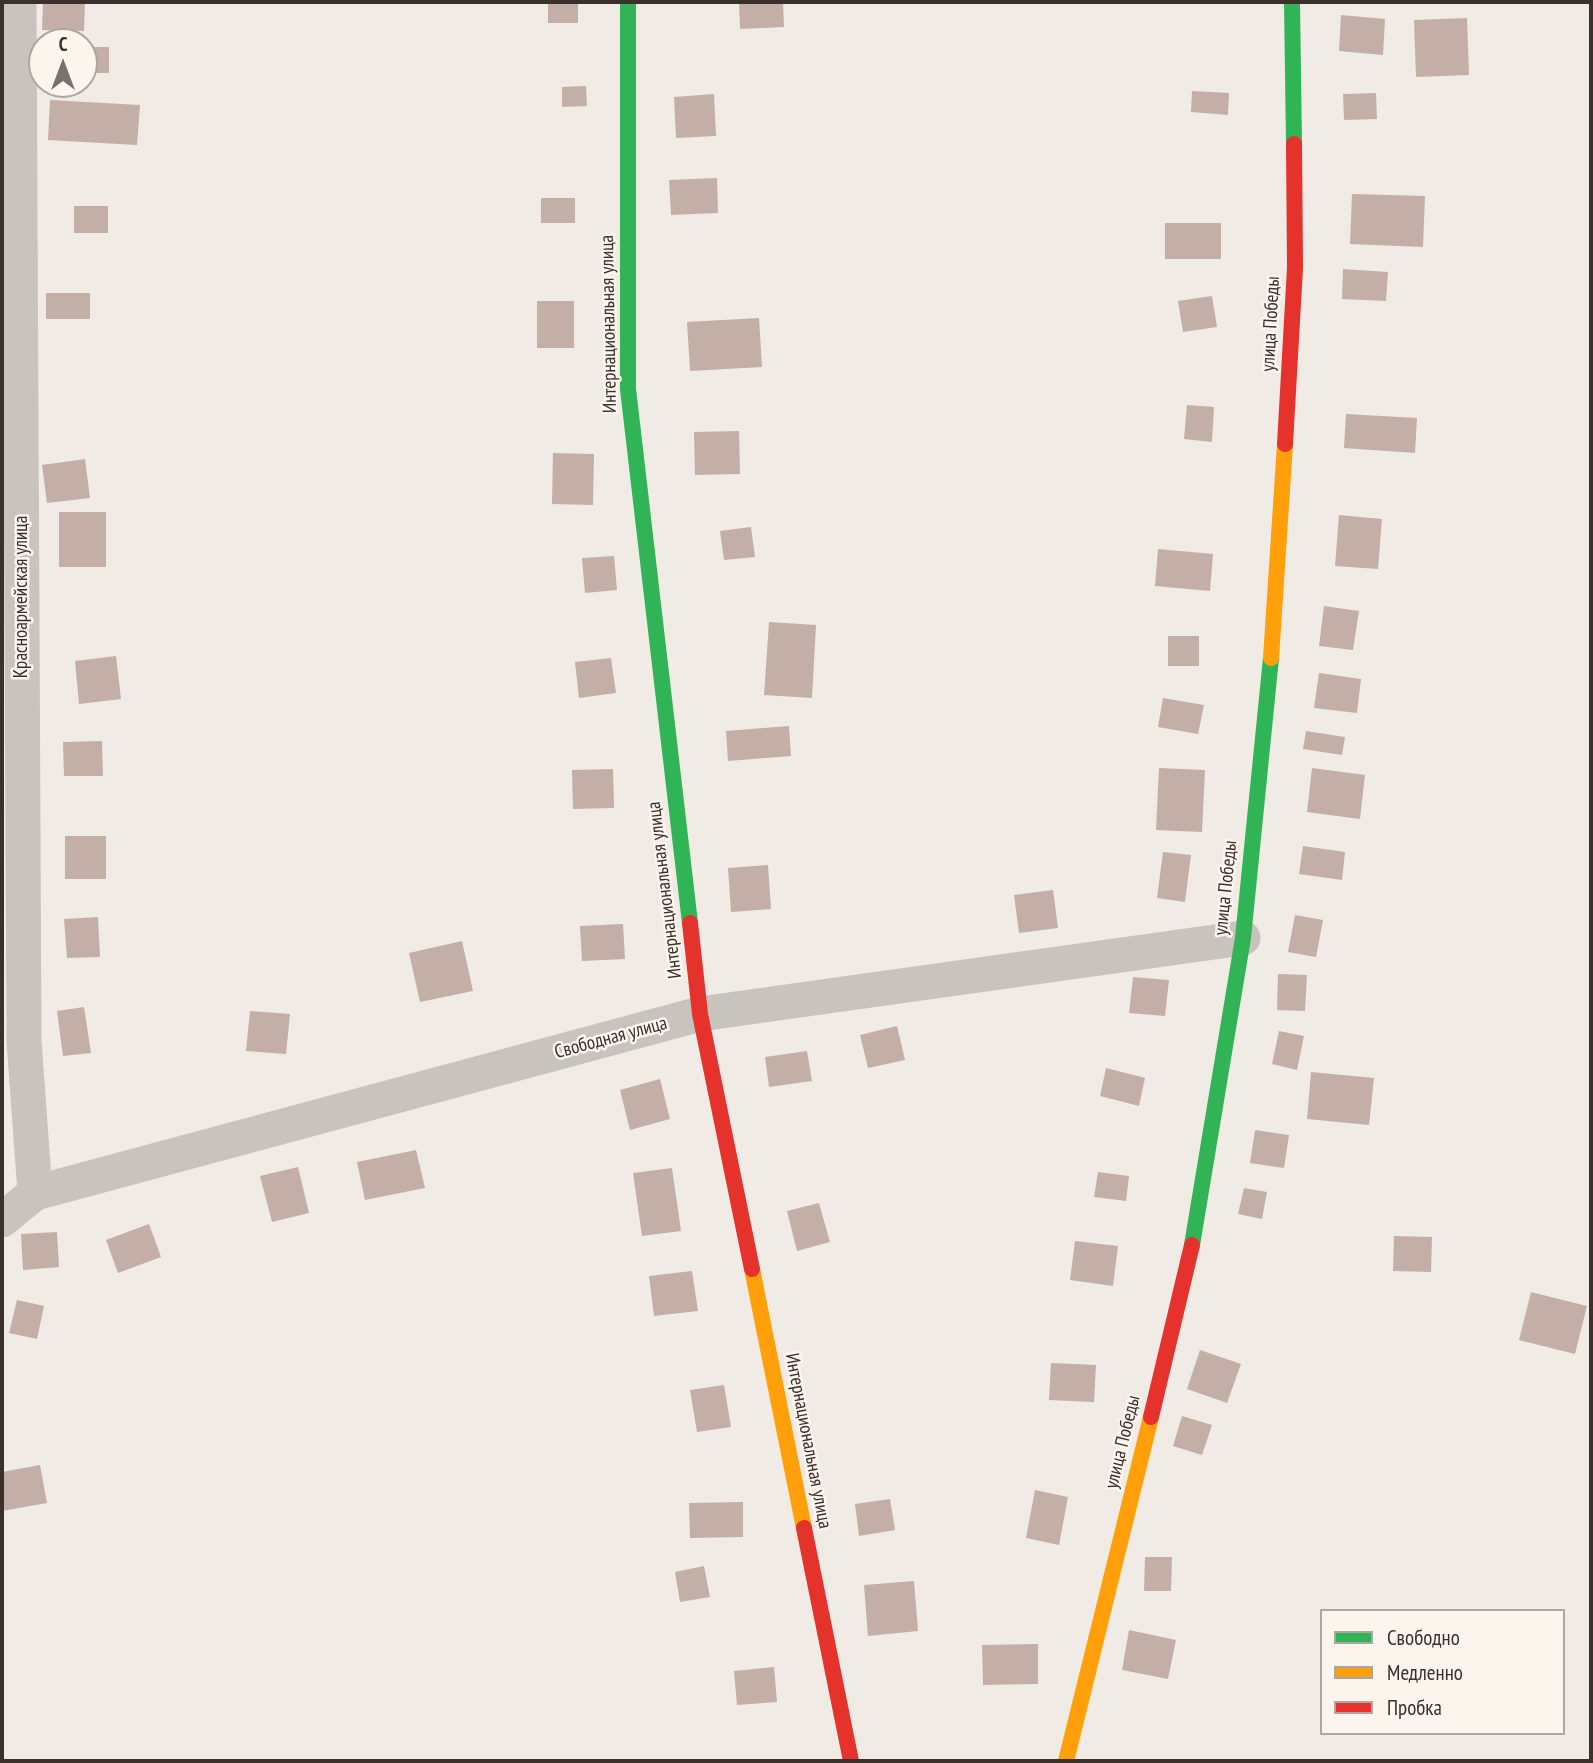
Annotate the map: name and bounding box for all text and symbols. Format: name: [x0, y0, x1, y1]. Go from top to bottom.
north arrow: [28, 28, 98, 98]
text: С: [59, 32, 67, 56]
street label: Интернациональная улица: [596, 235, 622, 413]
street label: улица Победы: [1257, 276, 1285, 372]
street label: Красноармейская улица: [11, 516, 33, 678]
street label: Интернациональная улица: [643, 800, 687, 980]
street label: улица Победы: [1210, 839, 1242, 937]
street label: Свободная улица: [552, 1012, 670, 1064]
street label: Интернациональная улица: [780, 1351, 836, 1531]
street label: улица Победы: [1100, 1393, 1146, 1491]
legend: [1320, 1609, 1565, 1735]
text: Свободно: [1387, 1624, 1460, 1651]
text: Медленно: [1387, 1659, 1463, 1686]
text: Пробка: [1387, 1694, 1442, 1721]

